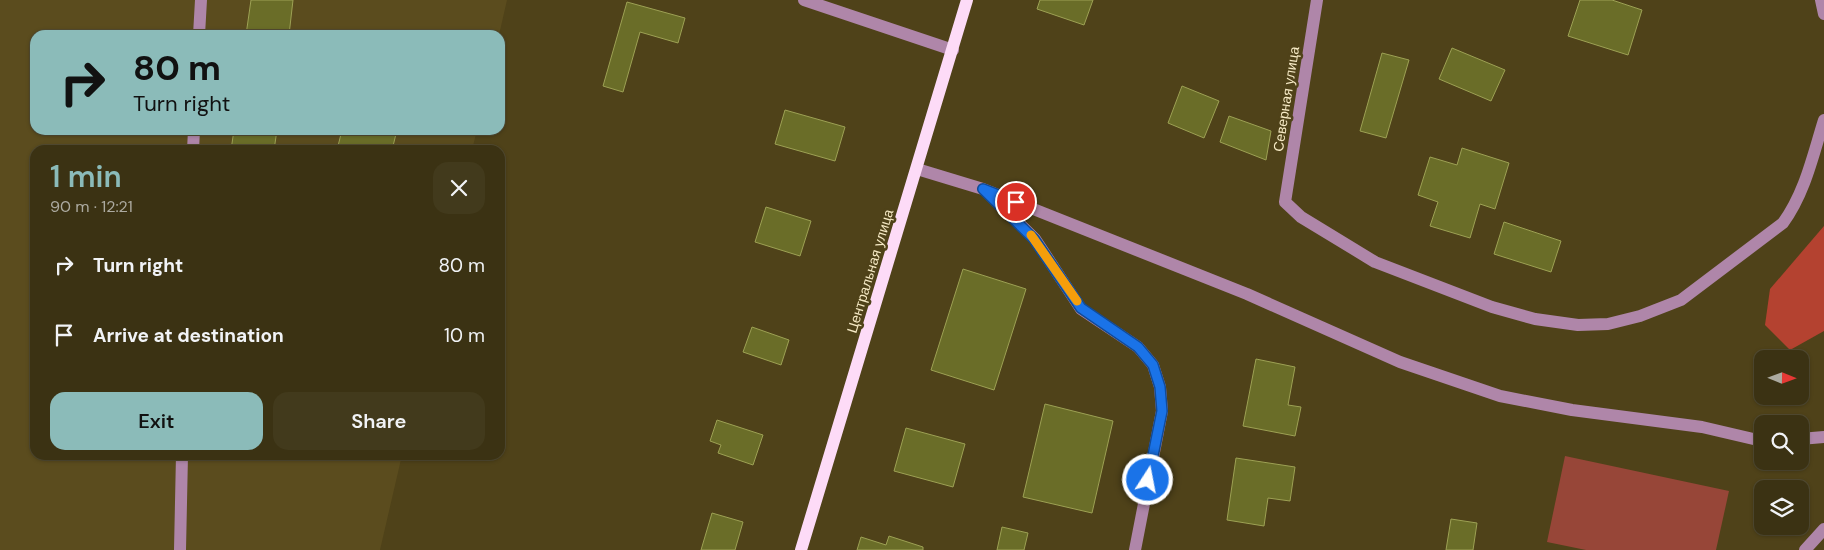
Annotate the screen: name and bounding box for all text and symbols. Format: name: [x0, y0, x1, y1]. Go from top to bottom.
text: 80 m: [133, 45, 221, 91]
street label: Северная улица: [1269, 45, 1303, 153]
icon: right: [50, 50, 115, 115]
text: Turn right: [133, 89, 230, 118]
text: 1 min: [50, 157, 122, 196]
button: close: [433, 162, 485, 214]
pin: [995, 181, 1037, 223]
icon: arrive: [1002, 188, 1030, 216]
text: 90 m · 12:21: [50, 196, 133, 217]
street label: Центральная улица: [843, 207, 897, 335]
icon: right: [50, 251, 78, 279]
text: Turn right: [93, 253, 183, 278]
text: 80 m: [438, 253, 485, 278]
icon: arrive: [50, 321, 78, 349]
text: Arrive at destination: [93, 323, 284, 348]
text: 10 m: [444, 323, 485, 348]
north arrow: [1754, 350, 1809, 405]
map controls: [1754, 350, 1809, 535]
button: Exit: [50, 392, 263, 450]
button: Share: [273, 392, 485, 450]
button: search: [1754, 415, 1809, 470]
position arrow: [1121, 453, 1173, 505]
button: layers: [1754, 480, 1809, 535]

